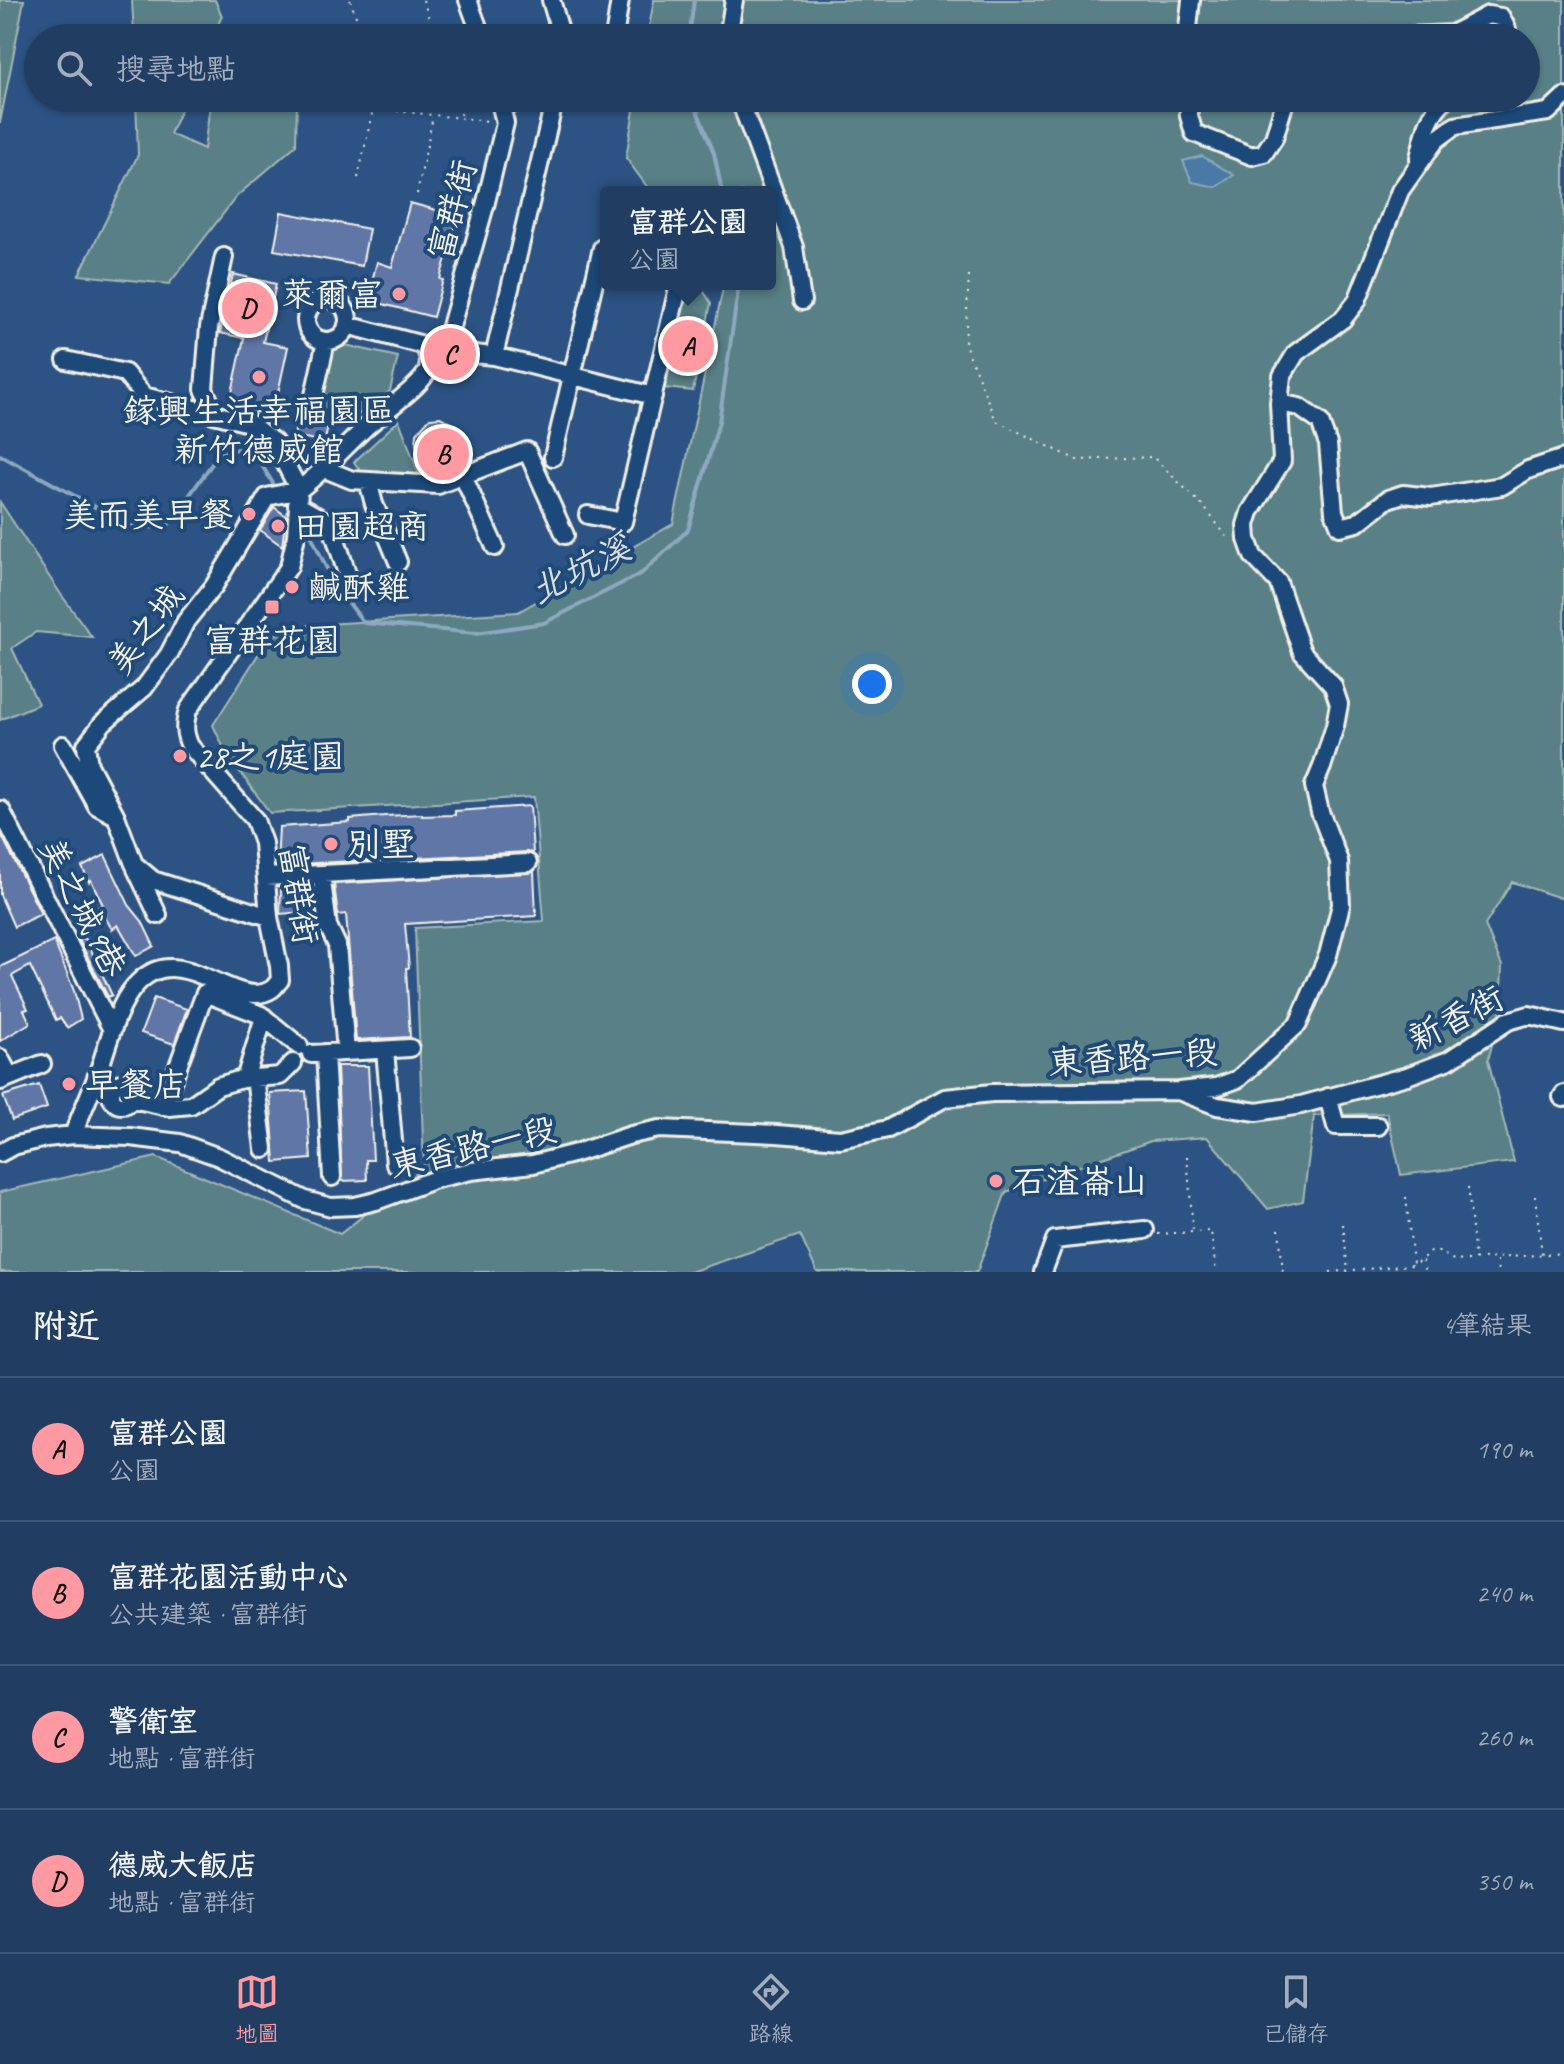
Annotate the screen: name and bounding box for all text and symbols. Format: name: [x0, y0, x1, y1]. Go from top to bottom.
search box: [24, 24, 1540, 112]
icon: search: [52, 46, 96, 90]
text: 搜尋地點: [116, 50, 236, 88]
street label: 富群街: [418, 155, 486, 265]
popup: [600, 186, 776, 290]
text: 富群公園: [628, 203, 748, 241]
text: 公園: [628, 243, 680, 276]
place label: 萊爾富: [281, 273, 383, 316]
pin: D: [222, 278, 274, 338]
marker: 萊爾富: [390, 285, 408, 303]
pin: A: [662, 316, 714, 376]
pin: C: [424, 324, 476, 384]
marker: 鎵興生活幸福園區 新竹德威館: [250, 368, 268, 386]
place label: 鎵興生活幸福園區 新竹德威館: [123, 389, 395, 471]
pin: B: [417, 424, 469, 484]
place label: 美而美早餐: [63, 493, 233, 536]
marker: 美而美早餐: [240, 505, 258, 523]
place label: 田園超商: [294, 505, 430, 548]
marker: 田園超商: [269, 517, 287, 535]
water label: 北坑溪: [521, 523, 640, 614]
place label: 鹹酥雞: [308, 566, 410, 609]
street label: 美之城: [97, 575, 193, 683]
marker: 鹹酥雞: [283, 578, 301, 596]
marker: 富群花園: [263, 598, 281, 616]
place label: 富群花園: [204, 619, 340, 662]
your location: [852, 664, 892, 704]
place label: 28之1庭園: [196, 735, 344, 778]
marker: 28之1庭園: [171, 747, 189, 765]
place label: 別墅: [347, 823, 415, 866]
street label: 美之城9巷: [29, 830, 137, 984]
marker: 別墅: [322, 835, 340, 853]
street label: 富群街: [270, 840, 328, 948]
street label: 新香街: [1401, 976, 1511, 1060]
street label: 東香路一段: [1047, 1030, 1219, 1084]
place label: 早餐店: [85, 1063, 187, 1106]
marker: 早餐店: [60, 1075, 78, 1093]
street label: 東香路一段: [385, 1107, 561, 1187]
place label: 石渣崙山: [1012, 1160, 1148, 1203]
marker: 石渣崙山: [987, 1172, 1005, 1190]
text: 附近: [32, 1304, 100, 1347]
text: 4筆結果: [1442, 1309, 1532, 1342]
text: 富群公園: [108, 1414, 228, 1452]
text: A: [51, 1433, 65, 1466]
text: 190 m: [1476, 1433, 1532, 1466]
text: 公園: [108, 1454, 160, 1487]
text: 富群花園活動中心: [108, 1558, 348, 1596]
text: B: [51, 1577, 65, 1610]
text: 240 m: [1476, 1577, 1532, 1610]
text: 公共建築 · 富群街: [108, 1598, 307, 1631]
text: 警衛室: [108, 1702, 198, 1740]
text: C: [52, 1721, 64, 1754]
text: 260 m: [1476, 1721, 1532, 1754]
text: 地點 · 富群街: [108, 1742, 255, 1775]
text: 德威大飯店: [108, 1846, 258, 1884]
text: D: [50, 1865, 66, 1898]
text: 350 m: [1476, 1865, 1532, 1898]
text: 地點 · 富群街: [108, 1886, 255, 1919]
tab: 地圖: [235, 1970, 279, 2048]
tab: 路線: [749, 1970, 793, 2048]
tab: 已儲存: [1263, 1970, 1329, 2048]

